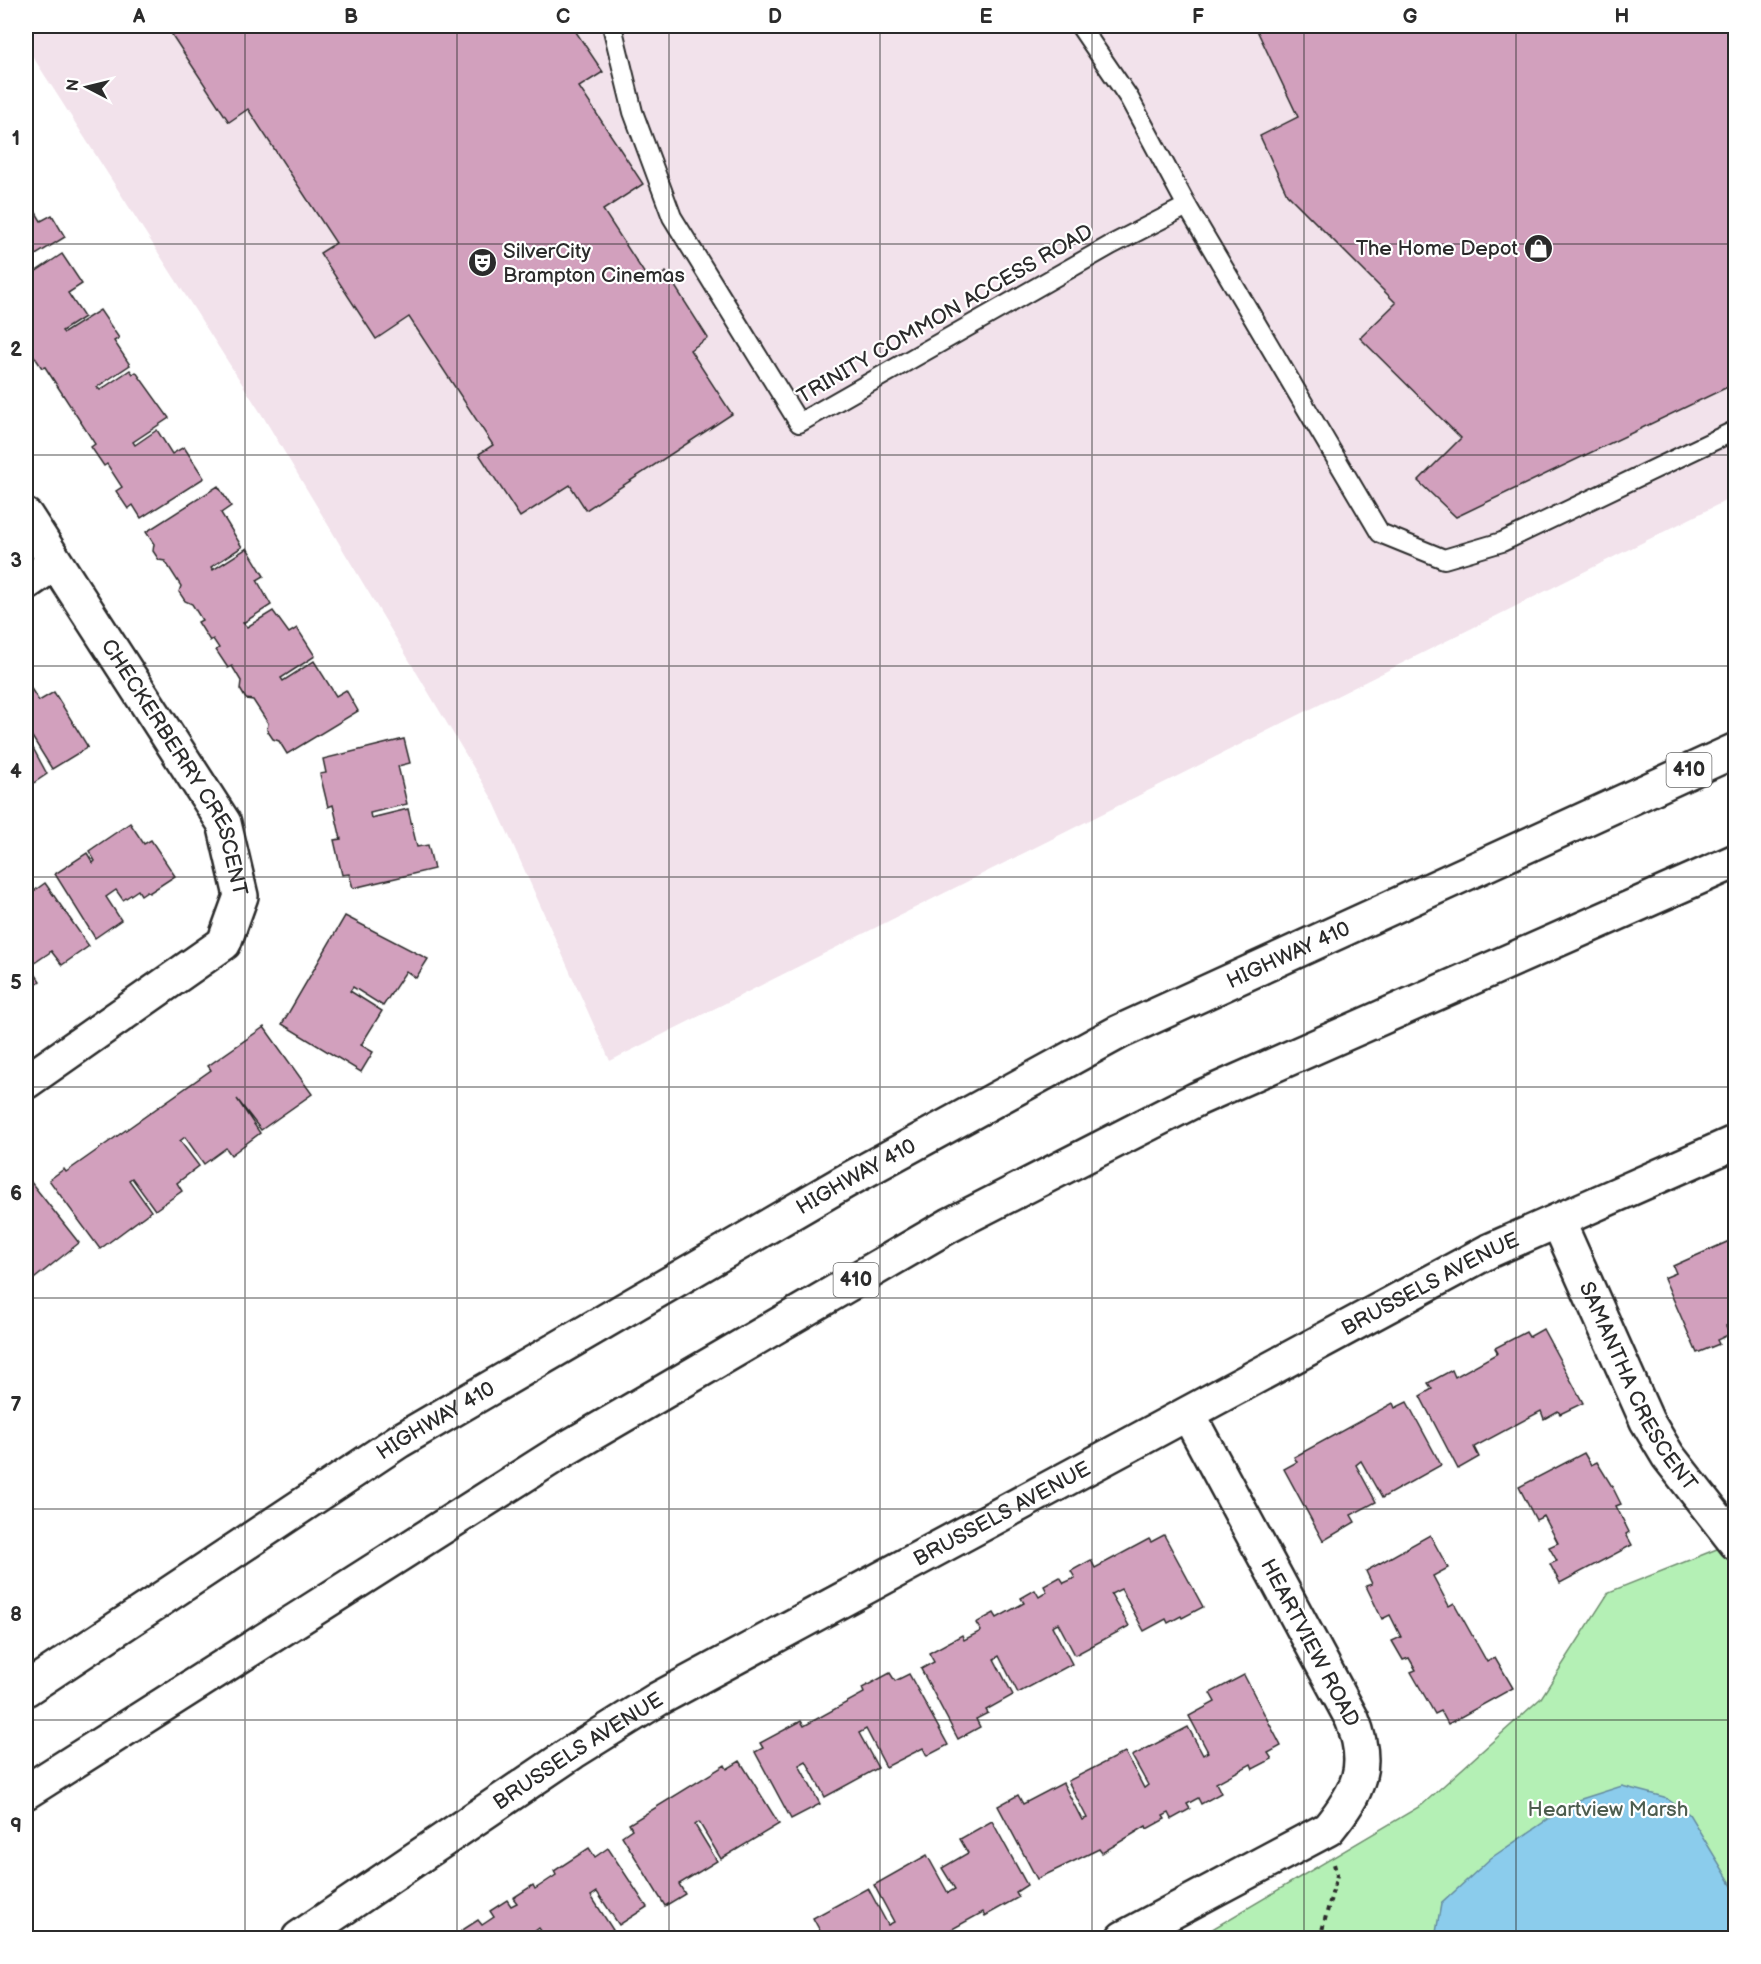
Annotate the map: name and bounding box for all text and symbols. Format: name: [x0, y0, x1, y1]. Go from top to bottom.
text: A: [132, 5, 146, 29]
text: B: [344, 5, 358, 29]
text: C: [556, 5, 570, 29]
text: D: [768, 5, 782, 29]
text: E: [980, 5, 993, 29]
text: F: [1192, 5, 1204, 29]
text: G: [1403, 5, 1418, 29]
text: H: [1615, 5, 1629, 29]
north arrow: [57, 57, 117, 117]
text: N: [63, 78, 84, 92]
text: 1: [12, 127, 20, 151]
street label: TRINITY COMMON ACCESS ROAD: [793, 219, 1097, 409]
shop icon: The Home Depot: [1523, 232, 1555, 264]
place label: The Home Depot: [1356, 236, 1519, 261]
place label: SilverCity Brampton Cinemas: [503, 239, 685, 288]
theatre icon: SilverCity Brampton Cinemas: [466, 247, 498, 279]
text: 2: [10, 338, 22, 362]
text: 3: [10, 549, 22, 573]
street label: CHECKERBERRY CRESCENT: [96, 634, 253, 898]
road number: 410: [1666, 753, 1712, 787]
text: 4: [10, 760, 22, 784]
street label: HIGHWAY 410: [1223, 916, 1354, 994]
text: 5: [10, 971, 22, 995]
street label: HIGHWAY 410: [792, 1133, 920, 1220]
text: 6: [10, 1182, 22, 1206]
street label: BRUSSELS AVENUE: [1337, 1227, 1523, 1341]
road number: 410: [834, 1263, 878, 1297]
street label: SAMANTHA CRESCENT: [1574, 1278, 1703, 1496]
street label: HIGHWAY 410: [372, 1376, 499, 1465]
text: 7: [10, 1393, 22, 1417]
street label: BRUSSELS AVENUE: [909, 1456, 1095, 1571]
street label: HEARTVIEW ROAD: [1255, 1555, 1365, 1731]
text: 8: [10, 1603, 22, 1627]
street label: BRUSSELS AVENUE: [488, 1687, 667, 1815]
park label: Heartview Marsh: [1528, 1797, 1688, 1822]
text: 9: [10, 1814, 22, 1838]

